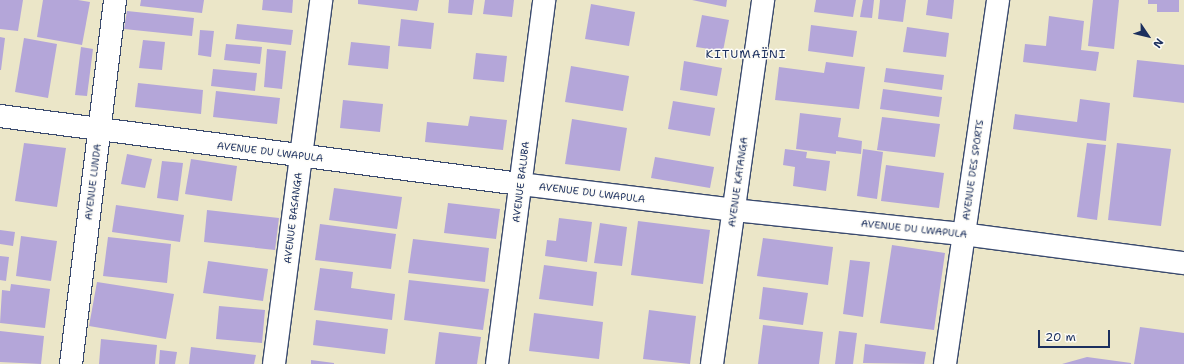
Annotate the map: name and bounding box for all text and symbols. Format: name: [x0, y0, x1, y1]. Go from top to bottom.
north arrow: [1128, 16, 1168, 56]
text: N: [1150, 35, 1167, 51]
district label: KITUMAÏNI: [706, 48, 786, 62]
street label: AVENUE DES SPORTS: [960, 119, 986, 221]
street label: AVENUE KATANGA: [726, 136, 750, 228]
street label: AVENUE DU LWAPULA: [216, 140, 324, 164]
street label: AVENUE BALUBA: [510, 141, 532, 223]
street label: AVENUE LUNDA: [82, 143, 104, 221]
street label: AVENUE BASANGA: [281, 172, 305, 264]
street label: AVENUE DU LWAPULA: [538, 181, 646, 205]
street label: AVENUE DU LWAPULA: [860, 217, 968, 241]
scale bar: [1040, 322, 1112, 348]
text: 20 m: [1045, 329, 1076, 345]

